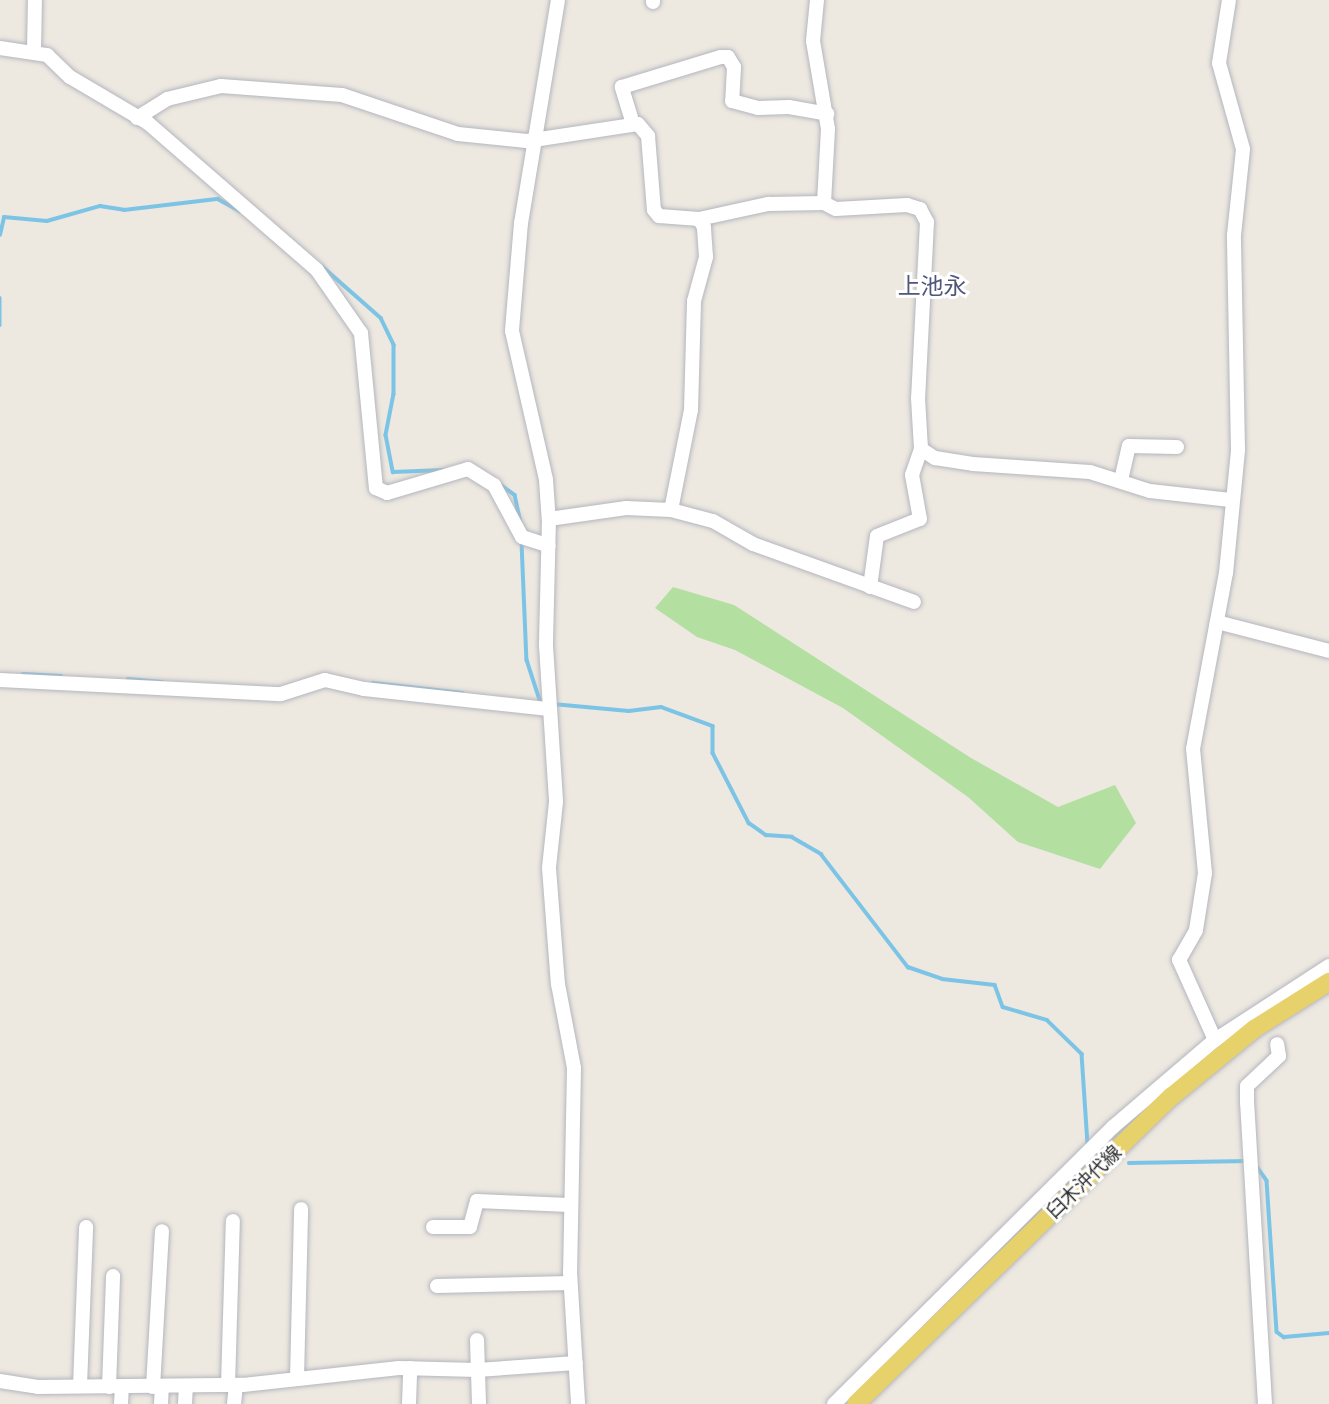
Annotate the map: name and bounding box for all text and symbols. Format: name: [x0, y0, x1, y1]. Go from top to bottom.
district label: 上池永: [898, 272, 966, 300]
street label: 臼木沖代線: [1042, 1141, 1126, 1223]

